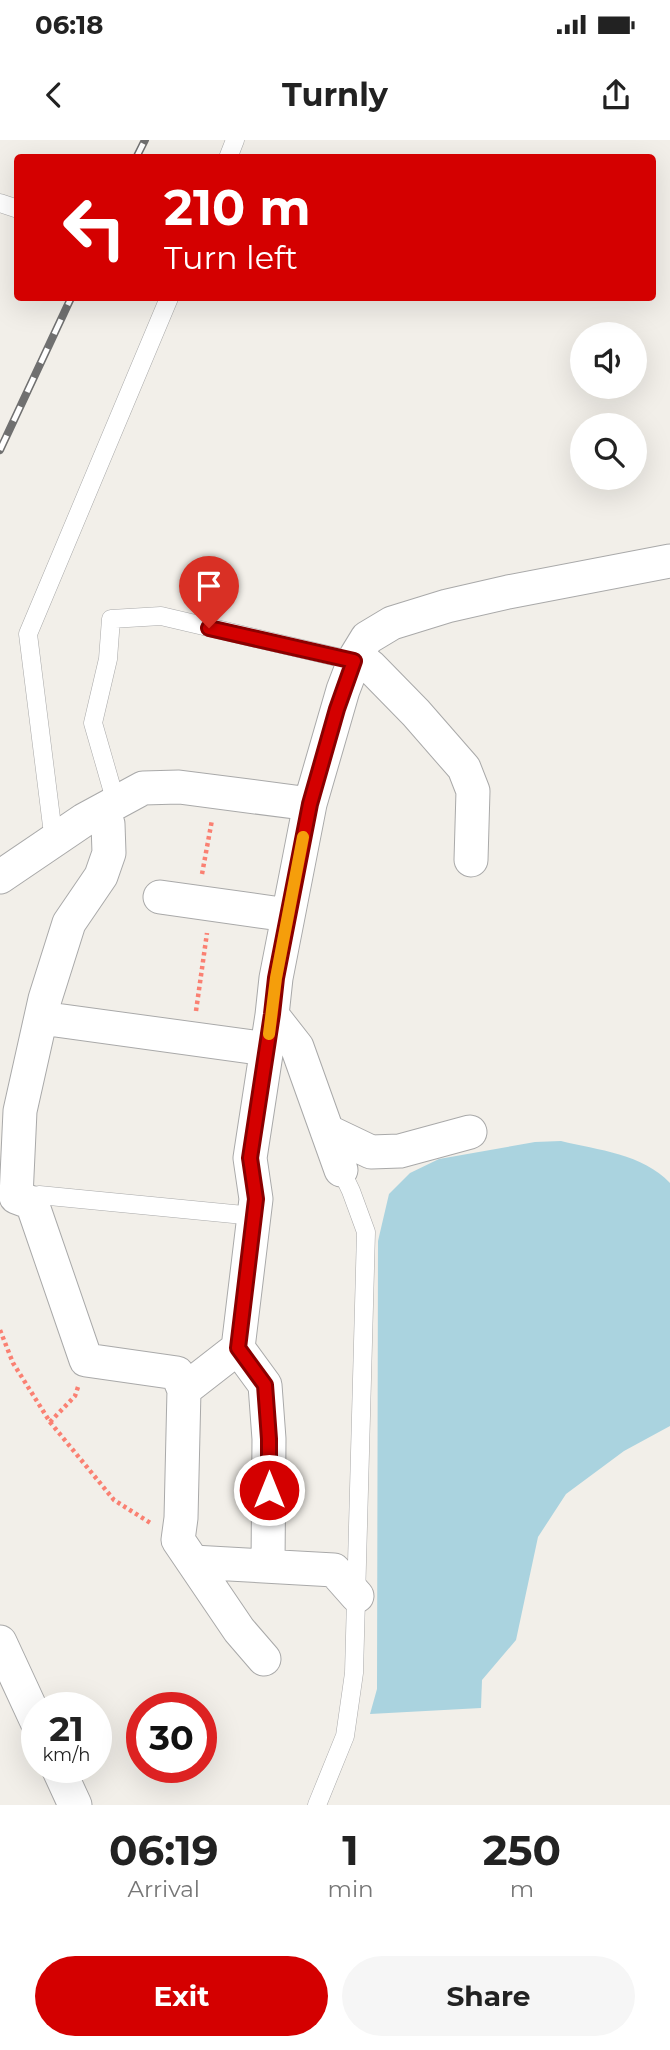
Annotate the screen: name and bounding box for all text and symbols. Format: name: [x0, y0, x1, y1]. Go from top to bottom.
text: 06:18: [35, 9, 103, 41]
text: Turnly: [282, 75, 388, 114]
icon: back: [35, 76, 73, 114]
icon: share: [597, 76, 635, 114]
text: 210 m: [164, 178, 311, 237]
icon: left: [49, 182, 140, 273]
text: Turn left: [164, 238, 298, 277]
map controls: [570, 322, 647, 490]
button: sound: [570, 322, 647, 399]
button: search: [570, 413, 647, 490]
pin: [179, 556, 239, 628]
icon: arrive: [190, 567, 228, 605]
position arrow: [232, 1453, 306, 1527]
speed limit sign: 30: [126, 1692, 217, 1783]
text: 21: [49, 1707, 84, 1750]
text: km/h: [42, 1744, 91, 1766]
text: 06:19: [109, 1824, 219, 1876]
text: 1: [342, 1824, 359, 1876]
text: 250: [483, 1824, 561, 1876]
text: Arrival: [127, 1875, 200, 1903]
text: min: [328, 1875, 374, 1903]
text: m: [510, 1875, 534, 1903]
button: Exit: [35, 1956, 328, 2036]
button: Share: [342, 1956, 635, 2036]

